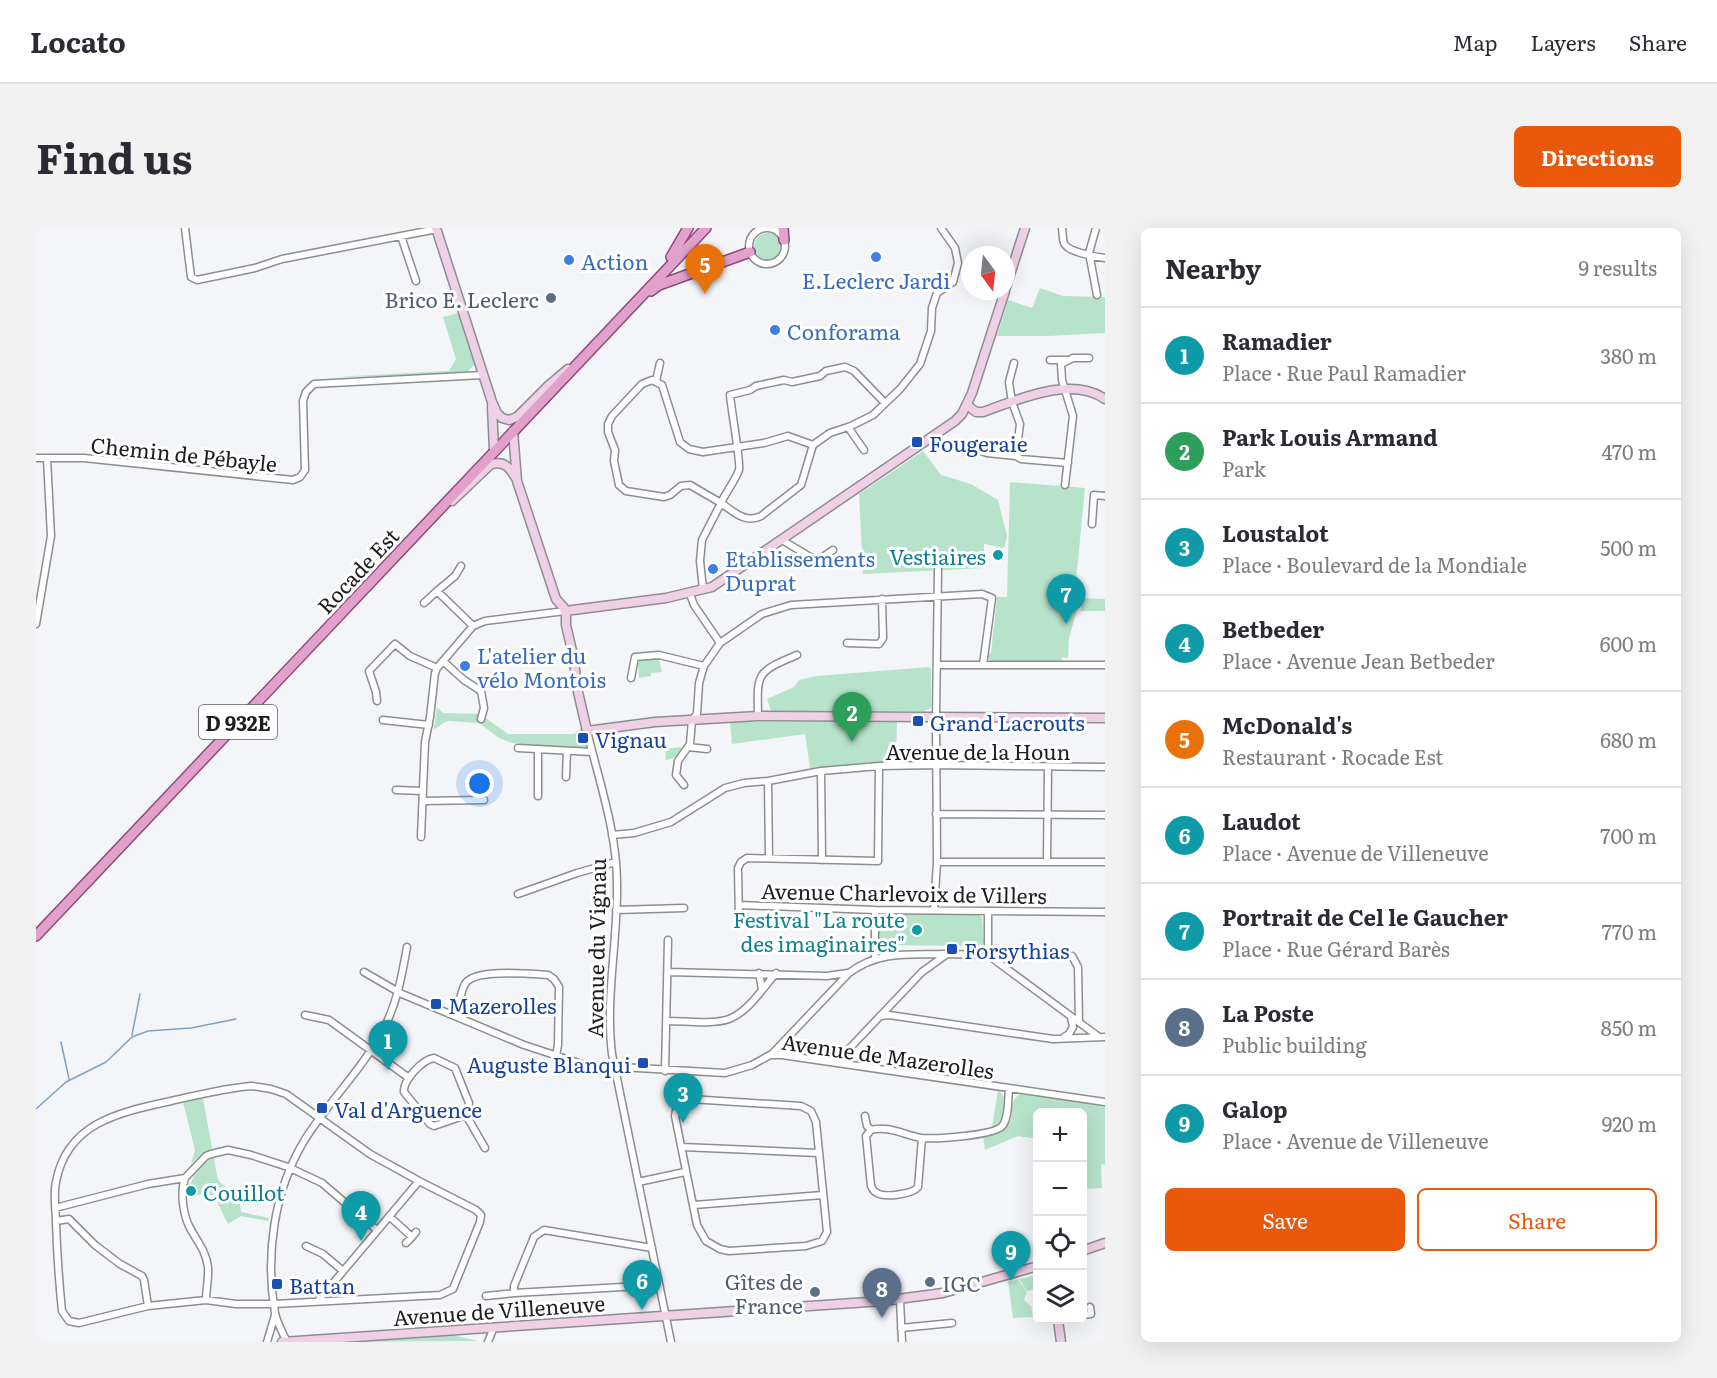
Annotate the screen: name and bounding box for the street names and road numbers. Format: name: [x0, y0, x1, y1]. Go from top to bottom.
street label: Chemin de Pébayle: [89, 428, 279, 478]
street label: Rocade Est: [309, 520, 405, 620]
road number: D 932E: [199, 705, 277, 739]
street label: Avenue de la Houn: [885, 735, 1071, 766]
street label: Avenue du Vignau: [578, 858, 612, 1038]
street label: Avenue Charlevoix de Villers: [761, 874, 1047, 910]
street label: Avenue de Mazerolles: [780, 1025, 996, 1085]
street label: Avenue de Villeneuve: [392, 1286, 606, 1332]

